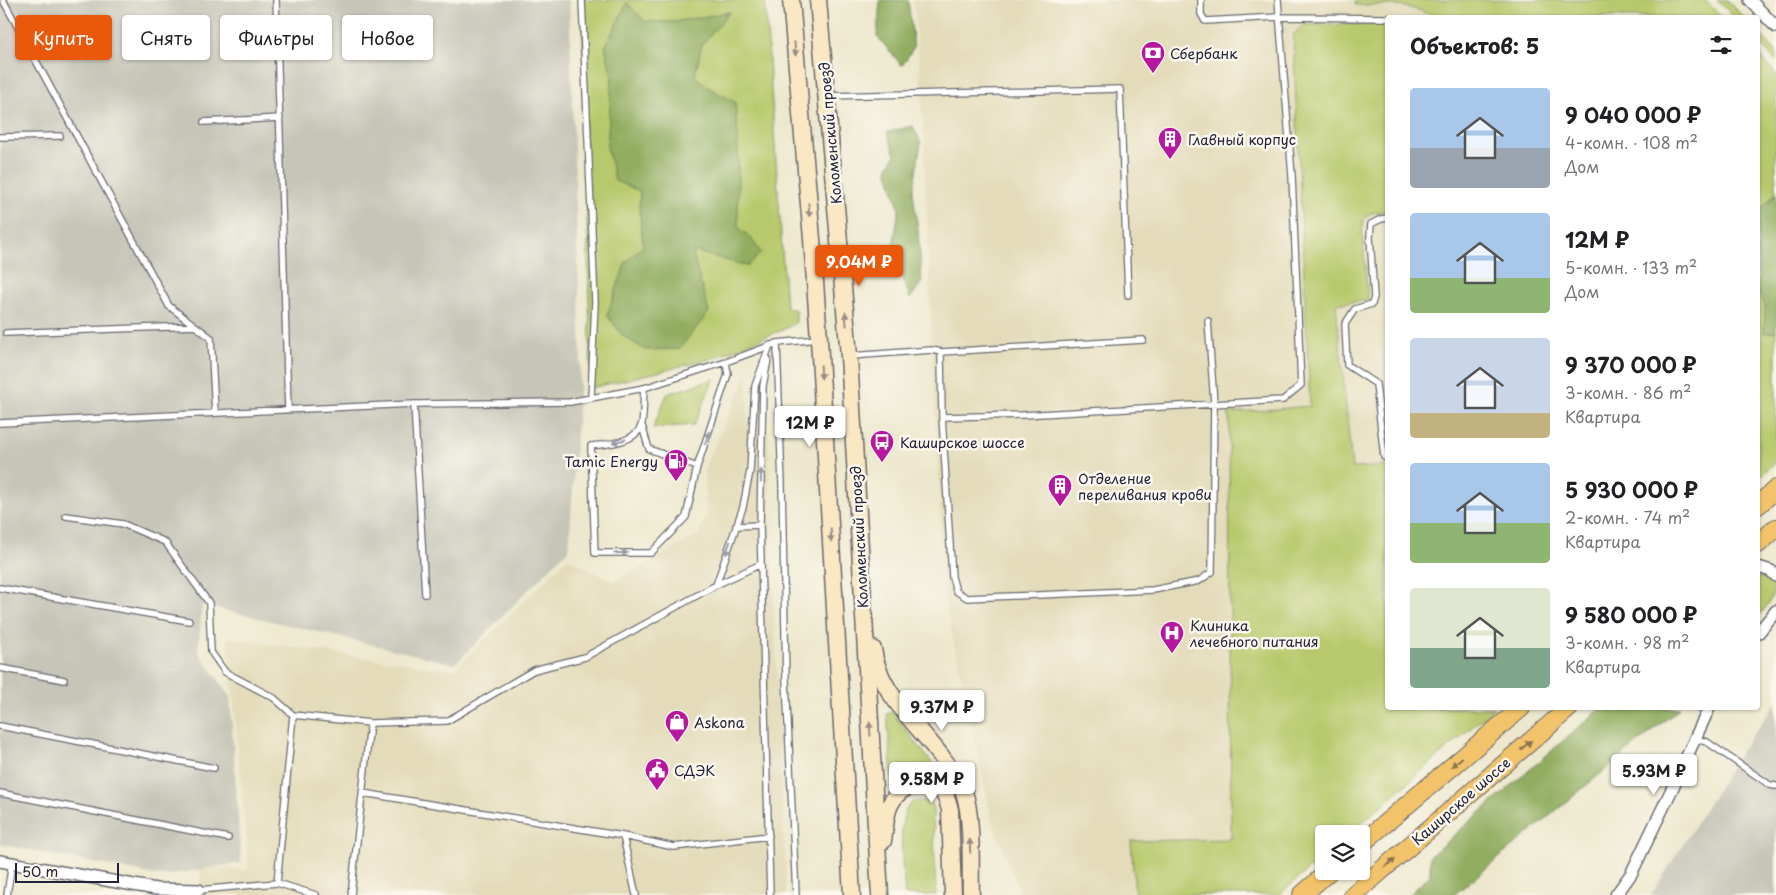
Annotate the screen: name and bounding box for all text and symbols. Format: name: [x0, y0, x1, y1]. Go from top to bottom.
chip: Купить: [15, 15, 112, 60]
chip: Снять: [122, 15, 210, 60]
chip: Фильтры: [220, 15, 332, 60]
chip: Новое: [342, 15, 433, 60]
text: Объектов: 5: [1410, 29, 1539, 61]
icon: filters: [1707, 31, 1735, 59]
bank icon: Сбербанк: [1140, 40, 1166, 74]
one-way arrow: [791, 41, 799, 57]
place label: Сбербанк: [1170, 43, 1238, 64]
street label: Коломенский проезд: [813, 61, 847, 205]
text: 9 040 000 ₽: [1565, 98, 1701, 130]
icon: home: [1450, 108, 1510, 168]
building icon: Главный корпус: [1157, 126, 1183, 160]
place label: Главный корпус: [1188, 129, 1296, 150]
text: 4-комн. · 108 m²: [1565, 130, 1698, 154]
text: Дом: [1565, 154, 1599, 178]
one-way arrow: [806, 203, 814, 219]
text: 12M ₽: [1565, 223, 1629, 255]
icon: home: [1450, 233, 1510, 293]
pin: 9.04M ₽: [813, 244, 905, 287]
text: 9.04M ₽: [826, 249, 892, 273]
text: 5-комн. · 133 m²: [1565, 255, 1697, 279]
text: Дом: [1565, 279, 1599, 303]
one-way arrow: [842, 310, 850, 326]
text: 9 370 000 ₽: [1565, 348, 1696, 380]
icon: home: [1450, 358, 1510, 418]
one-way arrow: [818, 365, 826, 381]
text: 3-комн. · 86 m²: [1565, 380, 1692, 404]
text: Квартира: [1565, 404, 1640, 428]
pin: 12M ₽: [775, 406, 845, 448]
text: 12M ₽: [786, 410, 834, 434]
bus stop icon: Каширское шоссе: [869, 429, 895, 463]
one-way arrow: [703, 430, 711, 445]
place label: Каширское шоссе: [900, 432, 1025, 453]
one-way arrow: [612, 437, 627, 445]
fuel station icon: Tamic Energy: [663, 448, 689, 482]
place label: Tamic Energy: [564, 451, 658, 472]
street label: Коломенский проезд: [845, 465, 873, 609]
one-way arrow: [757, 468, 765, 484]
place label: Отделение переливания крови: [1078, 468, 1212, 505]
building icon: Отделение переливания крови: [1047, 473, 1073, 507]
text: 5 930 000 ₽: [1565, 473, 1698, 505]
icon: home: [1450, 483, 1510, 543]
text: 2-комн. · 74 m²: [1565, 505, 1690, 529]
one-way arrow: [827, 527, 835, 543]
text: Квартира: [1565, 529, 1640, 553]
one-way arrow: [724, 541, 732, 556]
one-way arrow: [613, 549, 629, 557]
text: 9 580 000 ₽: [1565, 598, 1697, 630]
icon: home: [1450, 608, 1510, 668]
place label: Клиника лечебного питания: [1189, 615, 1319, 652]
hospital icon: Клиника лечебного питания: [1159, 620, 1185, 654]
text: 3-комн. · 98 m²: [1565, 630, 1690, 654]
text: Квартира: [1565, 654, 1640, 678]
pin: 9.37M ₽: [896, 690, 988, 732]
text: 9.37M ₽: [910, 694, 974, 718]
shop icon: Askona: [664, 709, 690, 743]
place label: Askona: [694, 712, 745, 733]
one-way arrow: [866, 721, 874, 737]
one-way arrow: [1519, 739, 1531, 751]
street label: Каширское шоссе: [1407, 752, 1515, 850]
pin: 5.93M ₽: [1608, 754, 1700, 796]
one-way arrow: [1451, 756, 1463, 767]
public building icon: СДЭК: [644, 757, 670, 791]
text: 5.93M ₽: [1622, 758, 1686, 782]
place label: СДЭК: [674, 760, 715, 781]
pin: 9.58M ₽: [886, 762, 978, 804]
text: 9.58M ₽: [900, 766, 964, 790]
map controls: [1315, 825, 1370, 880]
button: layers: [1315, 825, 1370, 880]
one-way arrow: [965, 838, 973, 854]
one-way arrow: [1383, 857, 1395, 869]
scale bar: [15, 860, 119, 883]
text: 50 m: [22, 861, 58, 882]

